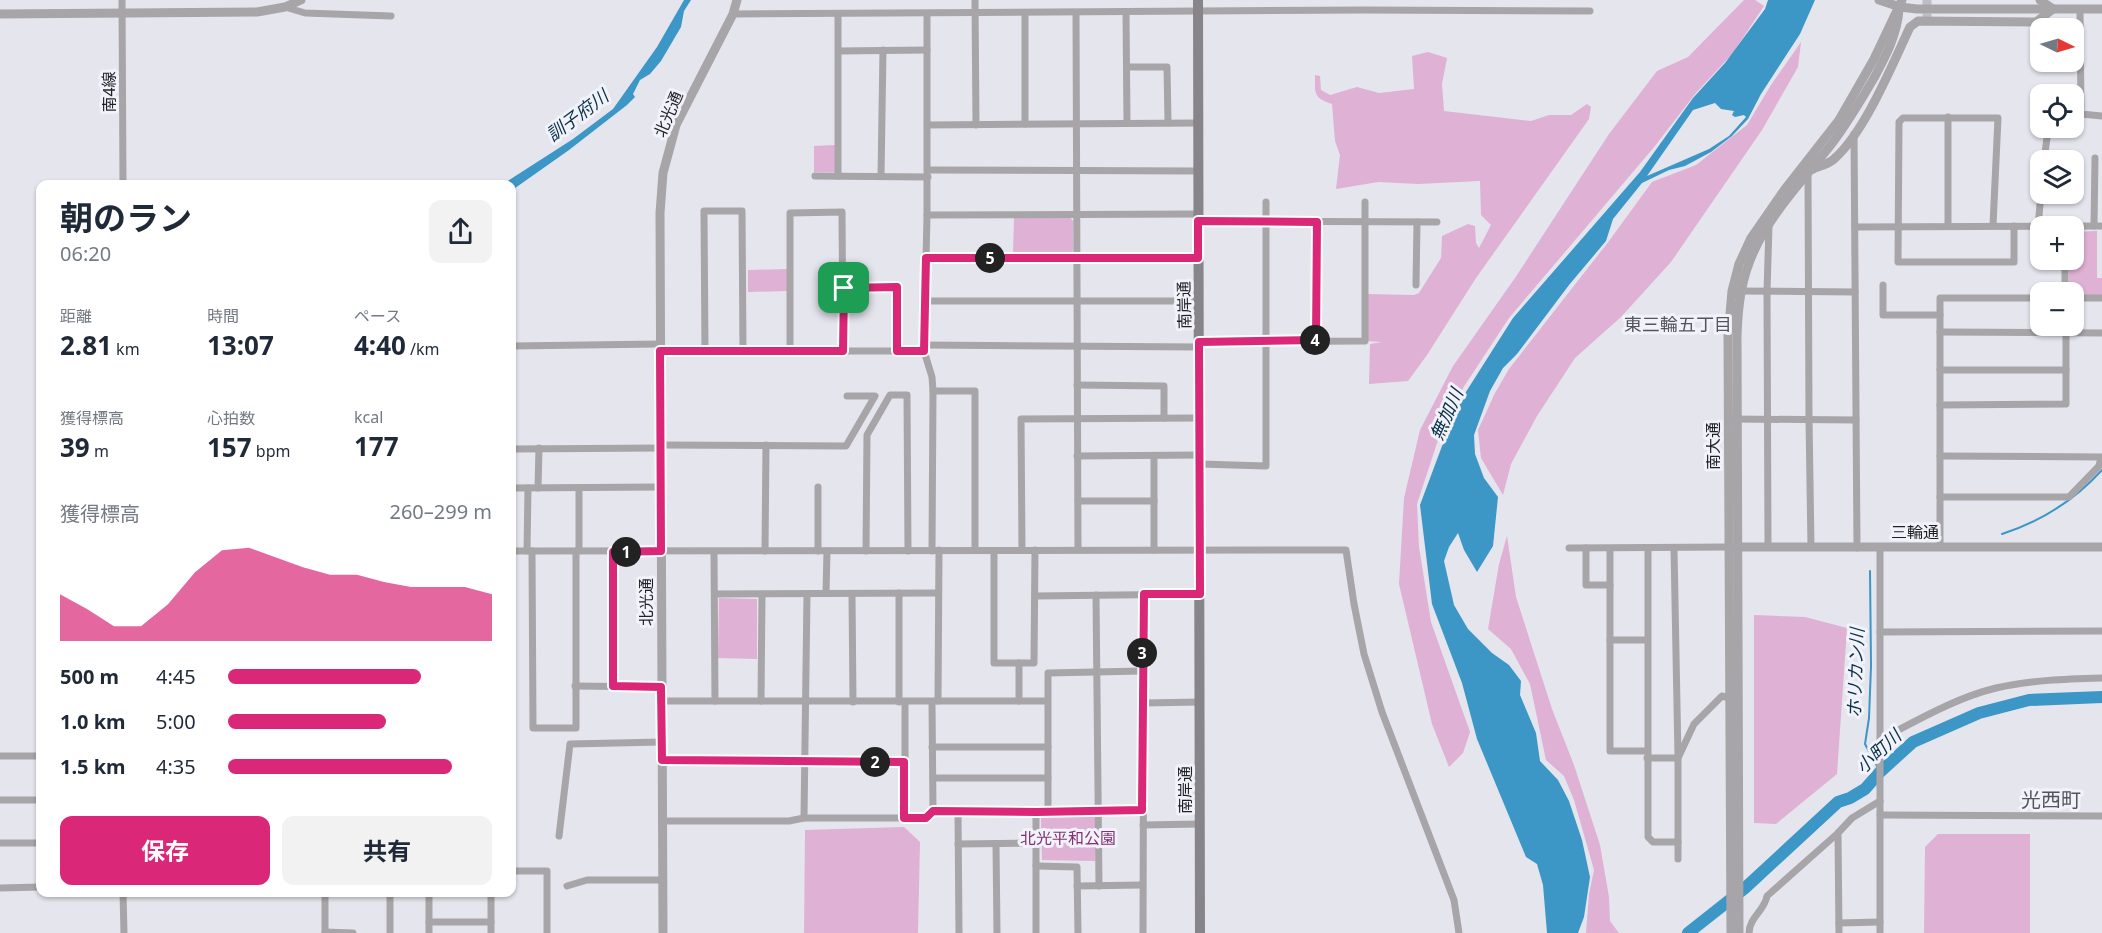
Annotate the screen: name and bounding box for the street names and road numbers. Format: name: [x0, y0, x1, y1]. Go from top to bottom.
street label: 南4線: [98, 71, 120, 113]
street label: 北光通: [648, 88, 688, 140]
street label: 南岸通: [1173, 281, 1195, 329]
street label: 南大通: [1702, 422, 1724, 470]
street label: 三輪通: [1891, 521, 1939, 543]
street label: 北光通: [635, 578, 657, 626]
street label: 南岸通: [1174, 766, 1196, 814]

